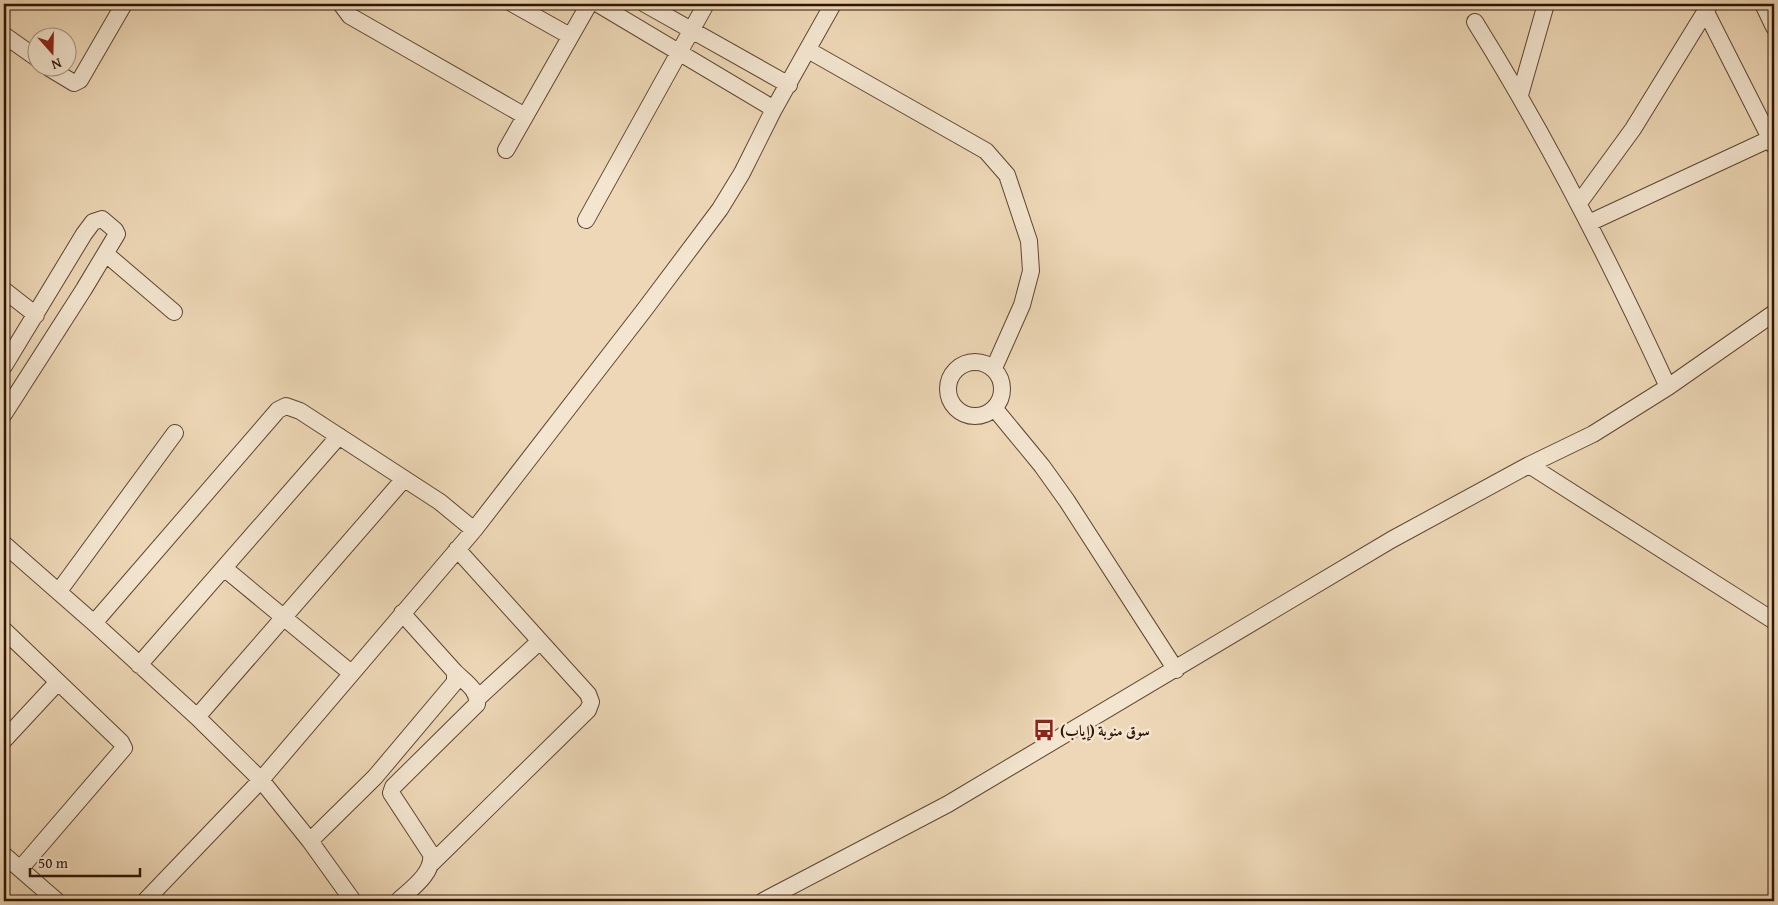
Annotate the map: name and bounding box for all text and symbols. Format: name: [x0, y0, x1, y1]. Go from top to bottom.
north arrow: [28, 28, 78, 78]
text: N: [48, 53, 64, 75]
bus stop icon: سوق منوبة (إياب): [1031, 717, 1057, 743]
place label: سوق منوبة (إياب): [1060, 720, 1150, 741]
scale bar: [30, 845, 140, 877]
text: 50 m: [38, 852, 69, 873]

